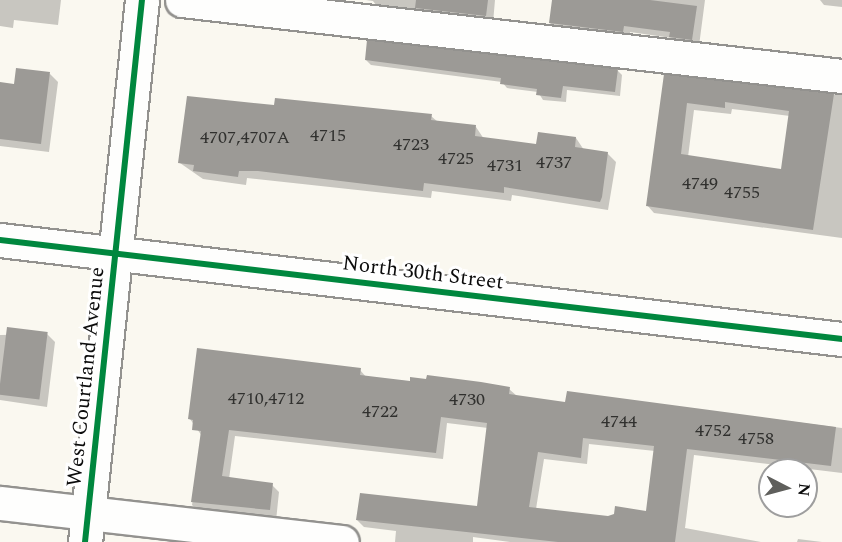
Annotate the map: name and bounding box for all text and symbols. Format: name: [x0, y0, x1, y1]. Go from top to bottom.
house number: 4715: [310, 125, 346, 147]
house number: 4707,4707A: [200, 127, 290, 149]
house number: 4723: [393, 134, 429, 156]
house number: 4725: [438, 148, 474, 170]
house number: 4737: [536, 152, 572, 174]
house number: 4731: [487, 155, 523, 177]
house number: 4749: [682, 173, 718, 195]
house number: 4755: [724, 182, 760, 204]
street label: North 30th Street: [341, 251, 505, 295]
street label: West Courtland Avenue: [62, 266, 110, 488]
house number: 4710,4712: [228, 388, 304, 410]
house number: 4730: [449, 389, 485, 411]
house number: 4722: [362, 401, 398, 423]
house number: 4744: [601, 411, 637, 433]
house number: 4752: [695, 420, 731, 442]
house number: 4758: [738, 428, 774, 450]
north arrow: [758, 458, 818, 518]
text: N: [791, 482, 817, 497]

